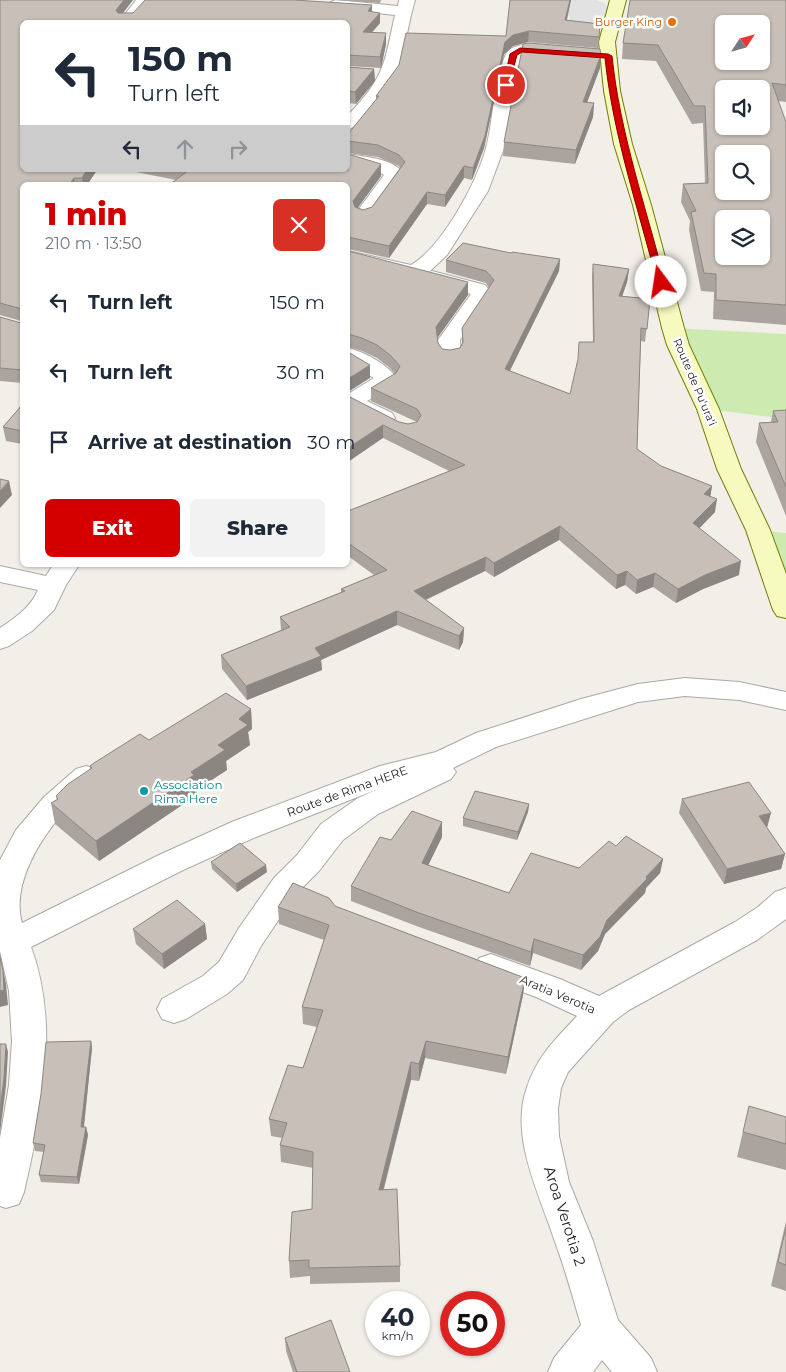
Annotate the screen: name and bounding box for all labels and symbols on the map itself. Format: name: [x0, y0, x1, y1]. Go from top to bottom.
place label: Burger King: [595, 15, 662, 29]
north arrow: [715, 15, 770, 70]
marker: Burger King: [666, 16, 678, 28]
pin: [485, 64, 527, 106]
position arrow: [634, 255, 686, 307]
street label: Route de Pu'ura'i: [670, 336, 720, 428]
street label: Route de Rima HERE: [285, 762, 409, 820]
place label: Association Rima Here: [154, 777, 223, 806]
marker: Association Rima Here: [138, 785, 150, 797]
street label: Aratia Verotia: [518, 971, 598, 1017]
street label: Aroa Verotia 2: [540, 1164, 590, 1268]
speed limit sign: 50: [440, 1291, 505, 1356]

